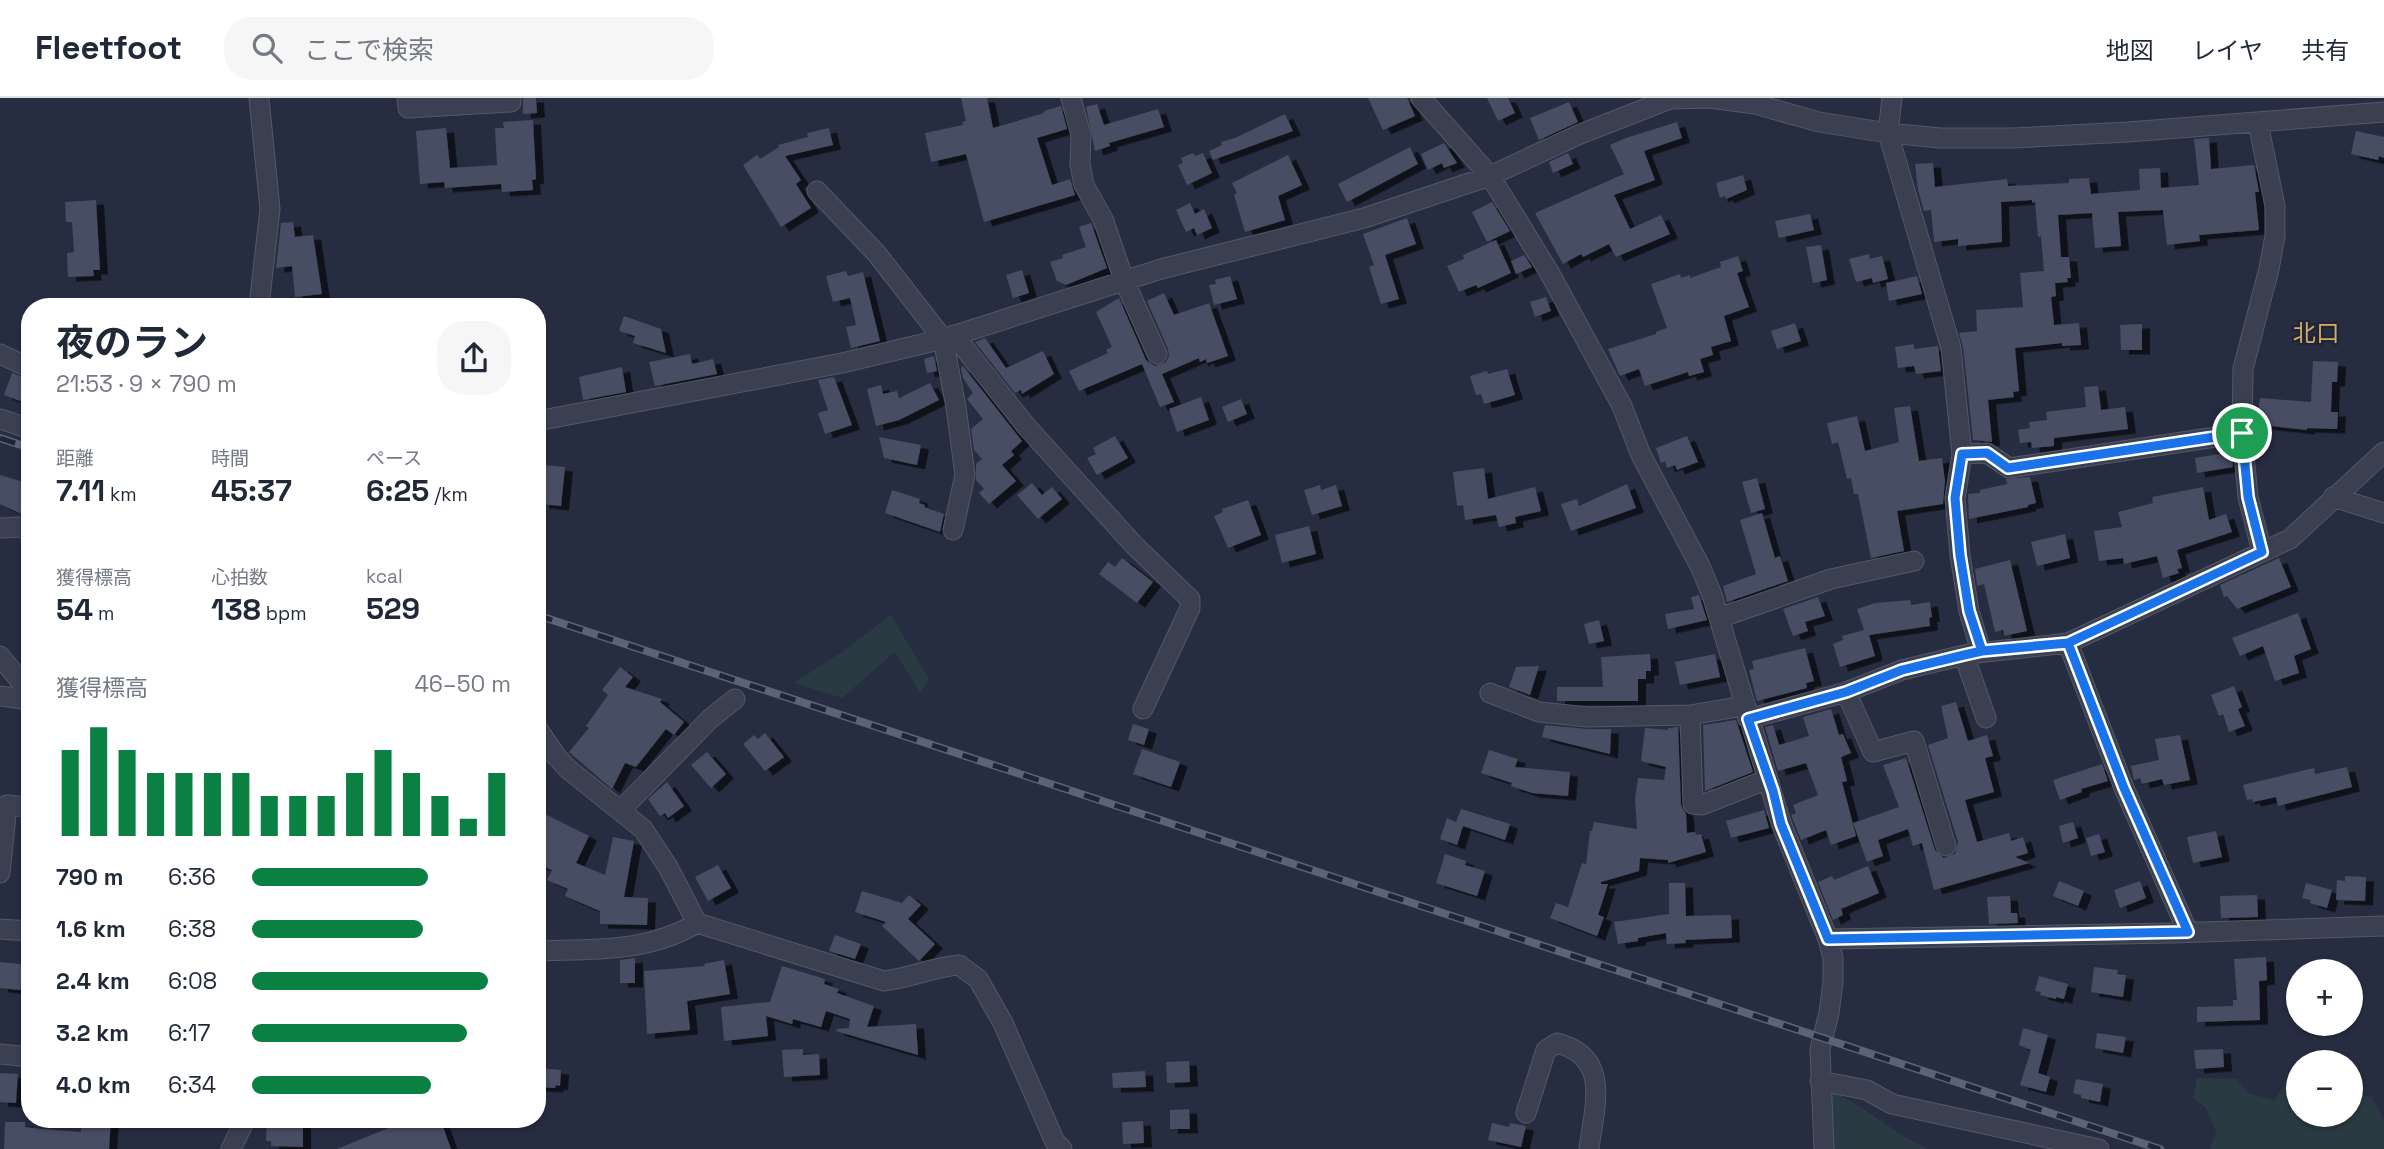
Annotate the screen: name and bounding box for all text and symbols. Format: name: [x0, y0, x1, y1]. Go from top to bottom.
search box: [224, 17, 714, 80]
text: Fleetfoot: [35, 27, 182, 69]
icon: search: [248, 29, 286, 67]
text: ここで検索: [304, 33, 434, 67]
text: 地図: [2106, 35, 2154, 66]
text: レイヤ: [2192, 35, 2263, 66]
text: 共有: [2301, 35, 2349, 66]
district label: 北口: [2293, 318, 2339, 348]
text: 夜のラン: [56, 319, 208, 367]
button: share: [437, 321, 511, 395]
text: 21:53 · 9 × 790 m: [56, 369, 237, 399]
pin: [2212, 403, 2272, 463]
icon: arrive: [2223, 414, 2261, 452]
text: 距離: [56, 446, 94, 471]
text: 時間: [211, 446, 249, 471]
text: ペース: [366, 446, 422, 471]
text: 7.11: [56, 471, 105, 510]
text: 45:37: [211, 471, 292, 510]
text: 6:25: [366, 471, 429, 510]
text: km: [105, 482, 137, 507]
text: /km: [429, 482, 468, 507]
text: kcal: [366, 564, 403, 589]
text: 獲得標高: [56, 565, 132, 590]
text: 心拍数: [211, 565, 268, 590]
text: 529: [366, 589, 420, 628]
text: 54: [56, 590, 93, 629]
text: 138: [211, 590, 261, 629]
text: m: [93, 601, 114, 626]
text: bpm: [261, 601, 307, 626]
text: 46–50 m: [414, 669, 511, 699]
text: 獲得標高: [56, 673, 148, 703]
text: 790 m: [56, 862, 123, 892]
text: 6:36: [168, 862, 216, 892]
text: 1.6 km: [56, 914, 126, 944]
text: 6:38: [168, 914, 216, 944]
map controls: [2286, 959, 2363, 1127]
button: +: [2286, 959, 2363, 1036]
text: 2.4 km: [56, 966, 130, 996]
text: 6:08: [168, 966, 217, 996]
text: 3.2 km: [56, 1018, 129, 1048]
text: 6:17: [168, 1018, 210, 1048]
button: −: [2286, 1050, 2363, 1127]
text: 4.0 km: [56, 1070, 131, 1100]
text: 6:34: [168, 1070, 216, 1100]

